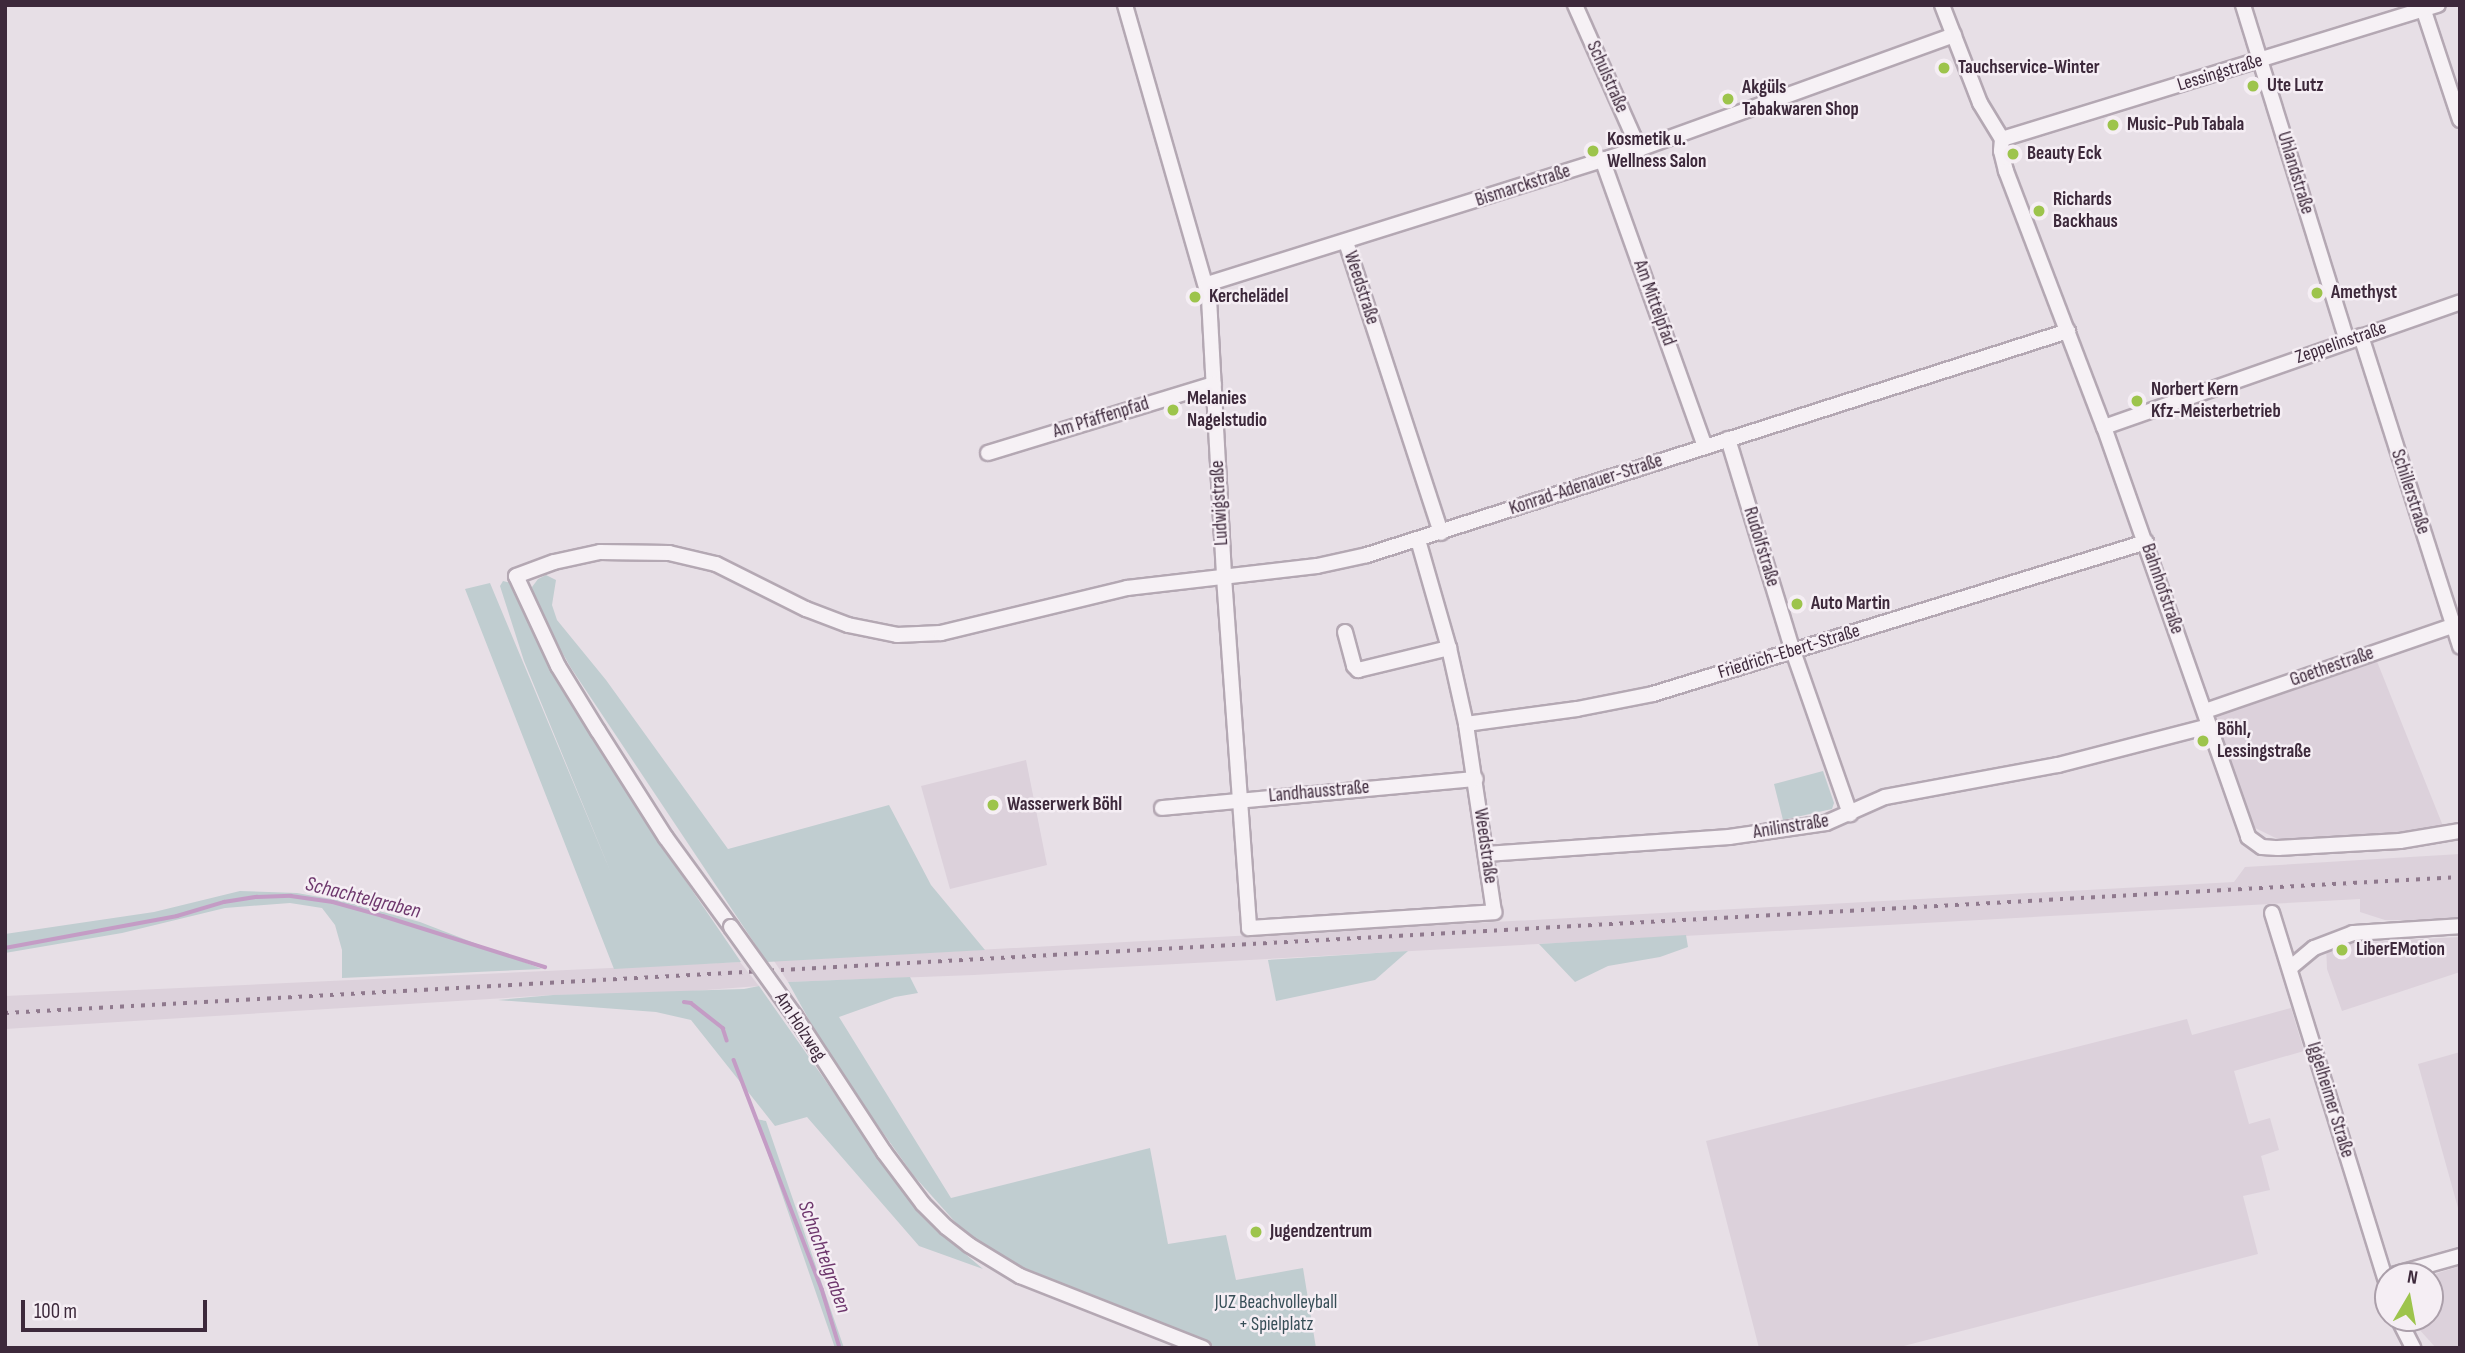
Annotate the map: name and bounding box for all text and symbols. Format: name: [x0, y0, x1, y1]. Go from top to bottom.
street label: Schulstraße: [1581, 38, 1633, 116]
street label: Lessingstraße: [2175, 49, 2265, 97]
place label: Tauchservice-Winter: [1958, 57, 2100, 79]
marker: Tauchservice-Winter: [1936, 60, 1952, 76]
place label: Ute Lutz: [2267, 75, 2324, 97]
place label: Akgüls Tabakwaren Shop: [1742, 77, 1859, 121]
marker: Ute Lutz: [2245, 78, 2261, 94]
marker: Akgüls Tabakwaren Shop: [1720, 91, 1736, 107]
place label: Music-Pub Tabala: [2127, 114, 2244, 136]
marker: Music-Pub Tabala: [2105, 117, 2121, 133]
place label: Kosmetik u. Wellness Salon: [1607, 129, 1707, 173]
street label: Uhlandstraße: [2272, 129, 2318, 217]
marker: Kosmetik u. Wellness Salon: [1585, 143, 1601, 159]
place label: Beauty Eck: [2027, 143, 2102, 165]
marker: Beauty Eck: [2005, 146, 2021, 162]
street label: Bismarckstraße: [1473, 160, 1573, 212]
place label: Richards Backhaus: [2053, 189, 2118, 233]
marker: Richards Backhaus: [2031, 203, 2047, 219]
street label: Weedstraße: [1338, 248, 1384, 328]
street label: Am Mittelpfad: [1628, 257, 1680, 349]
place label: Amethyst: [2331, 282, 2397, 304]
marker: Amethyst: [2309, 285, 2325, 301]
place label: Kerchelädel: [1209, 286, 1288, 308]
marker: Kerchelädel: [1187, 289, 1203, 305]
street label: Zeppelinstraße: [2292, 317, 2390, 369]
place label: Norbert Kern Kfz-Meisterbetrieb: [2151, 379, 2281, 423]
place label: Melanies Nagelstudio: [1187, 388, 1267, 432]
street label: Am Pfaffenpfad: [1050, 393, 1152, 443]
marker: Norbert Kern Kfz-Meisterbetrieb: [2129, 393, 2145, 409]
marker: Melanies Nagelstudio: [1165, 402, 1181, 418]
street label: Schillerstraße: [2386, 447, 2434, 537]
street label: Konrad-Adenauer-Straße: [1506, 449, 1666, 521]
street label: Ludwigstraße: [1206, 460, 1234, 546]
street label: Rudolfstraße: [1738, 504, 1784, 590]
street label: Bahnhofstraße: [2136, 541, 2188, 637]
place label: Auto Martin: [1811, 593, 1890, 615]
marker: Auto Martin: [1789, 596, 1805, 612]
street label: Friedrich-Ebert-Straße: [1715, 620, 1863, 684]
street label: Goethestraße: [2287, 642, 2377, 692]
place label: Böhl, Lessingstraße: [2217, 719, 2311, 763]
marker: Böhl, Lessingstraße: [2195, 733, 2211, 749]
street label: Landhausstraße: [1268, 776, 1370, 808]
place label: Wasserwerk Böhl: [1007, 794, 1122, 816]
marker: Wasserwerk Böhl: [985, 797, 1001, 813]
street label: Weedstraße: [1468, 807, 1502, 885]
street label: Anilinstraße: [1751, 810, 1831, 844]
water label: Schachtelgraben: [303, 872, 423, 924]
place label: LiberEMotion: [2356, 939, 2445, 961]
marker: LiberEMotion: [2334, 942, 2350, 958]
street label: Am Holzweg: [769, 988, 831, 1066]
street label: Iggelheimer Straße: [2302, 1039, 2358, 1161]
water label: Schachtelgraben: [792, 1197, 856, 1317]
place label: Jugendzentrum: [1270, 1221, 1372, 1243]
marker: Jugendzentrum: [1248, 1224, 1264, 1240]
north arrow: [2374, 1262, 2444, 1332]
text: N: [2405, 1266, 2419, 1290]
scale bar: [24, 1286, 210, 1330]
park label: JUZ Beachvolleyball + Spielplatz: [1215, 1292, 1337, 1336]
text: 100 m: [34, 1299, 77, 1324]

